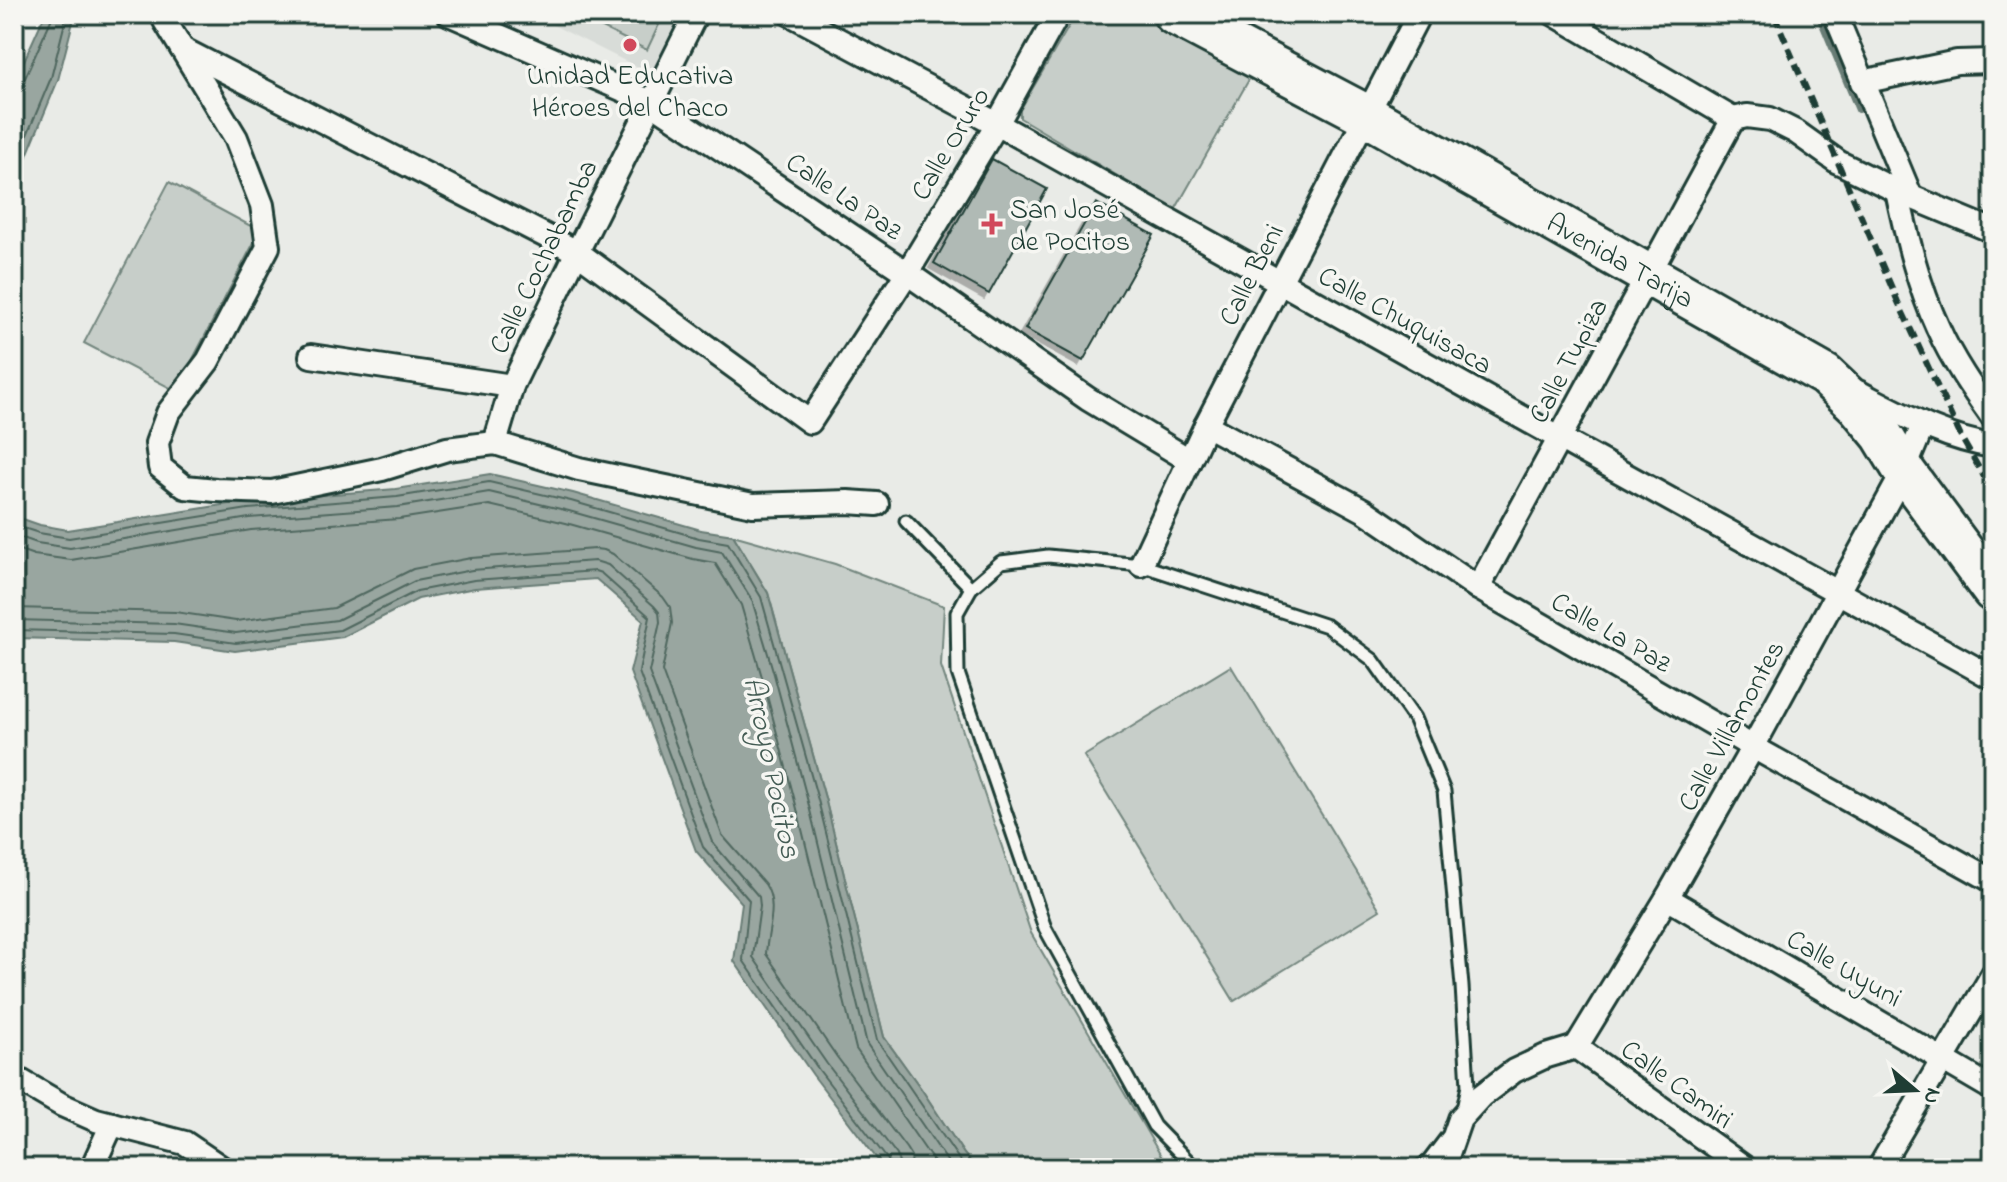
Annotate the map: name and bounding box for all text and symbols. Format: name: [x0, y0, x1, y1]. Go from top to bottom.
marker: Unidad Educativa Héroes del Chaco: [621, 36, 639, 54]
place label: Unidad Educativa Héroes del Chaco: [527, 57, 733, 130]
street label: Calle Oruro: [902, 80, 1002, 209]
street label: Calle La Paz: [776, 144, 910, 252]
street label: Calle Cochabamba: [480, 153, 610, 362]
place label: San José de Pocitos: [1010, 191, 1130, 264]
street label: Avenida Tarija: [1538, 204, 1701, 321]
marker: San José de Pocitos: [981, 213, 1003, 235]
street label: Calle Beni: [1210, 217, 1296, 334]
street label: Calle Chuquisaca: [1310, 257, 1499, 387]
street label: Calle Tupiza: [1520, 292, 1620, 432]
street label: Calle La Paz: [1542, 583, 1678, 685]
street label: Calle Villamontes: [1669, 634, 1797, 820]
water label: Arroyo Pocitos: [729, 673, 811, 863]
street label: Calle Uyuni: [1778, 920, 1909, 1020]
street label: Calle Camiri: [1611, 1031, 1741, 1141]
north arrow: [1875, 1050, 1955, 1130]
text: N: [1914, 1083, 1949, 1108]

